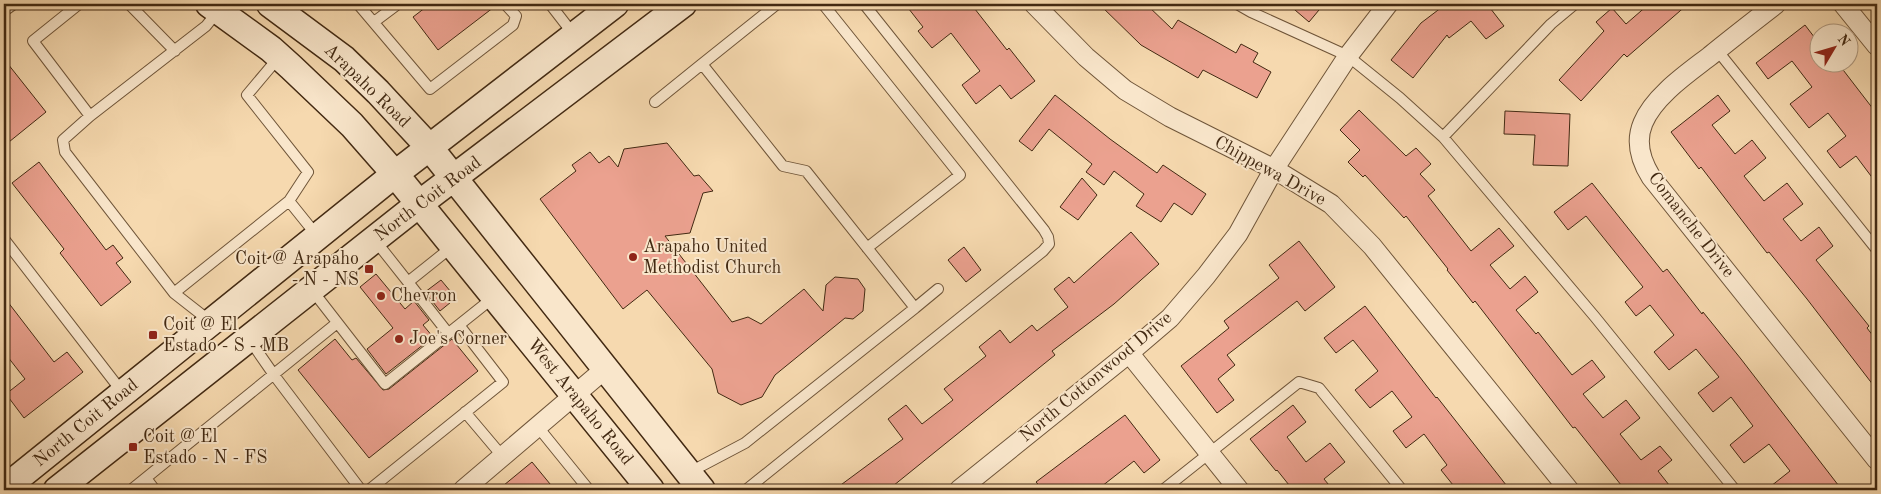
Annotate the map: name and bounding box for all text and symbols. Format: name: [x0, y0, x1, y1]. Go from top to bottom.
north arrow: [1808, 22, 1858, 72]
text: N: [1835, 32, 1852, 49]
street label: Arapaho Road: [320, 41, 414, 131]
street label: Chippewa Drive: [1211, 133, 1329, 209]
street label: North Coit Road: [371, 153, 485, 245]
street label: Comanche Drive: [1644, 169, 1738, 281]
place label: Arapaho United Methodist Church: [643, 238, 781, 277]
place label: Coit @ Arapaho - N - NS: [235, 250, 359, 289]
marker: Arapaho United Methodist Church: [627, 251, 639, 263]
marker: Coit @ Arapaho - N - NS: [363, 263, 375, 275]
place label: Chevron: [391, 287, 457, 305]
marker: Chevron: [375, 290, 387, 302]
street label: North Cottonwood Drive: [1017, 308, 1175, 446]
place label: Coit @ El Estado - S - MB: [163, 316, 289, 355]
marker: Coit @ El Estado - S - MB: [147, 329, 159, 341]
place label: Joe's Corner: [409, 330, 507, 348]
marker: Joe's Corner: [393, 333, 405, 345]
street label: West Arapaho Road: [524, 335, 636, 469]
street label: North Coit Road: [30, 376, 142, 470]
place label: Coit @ El Estado - N - FS: [143, 428, 267, 467]
marker: Coit @ El Estado - N - FS: [127, 441, 139, 453]

